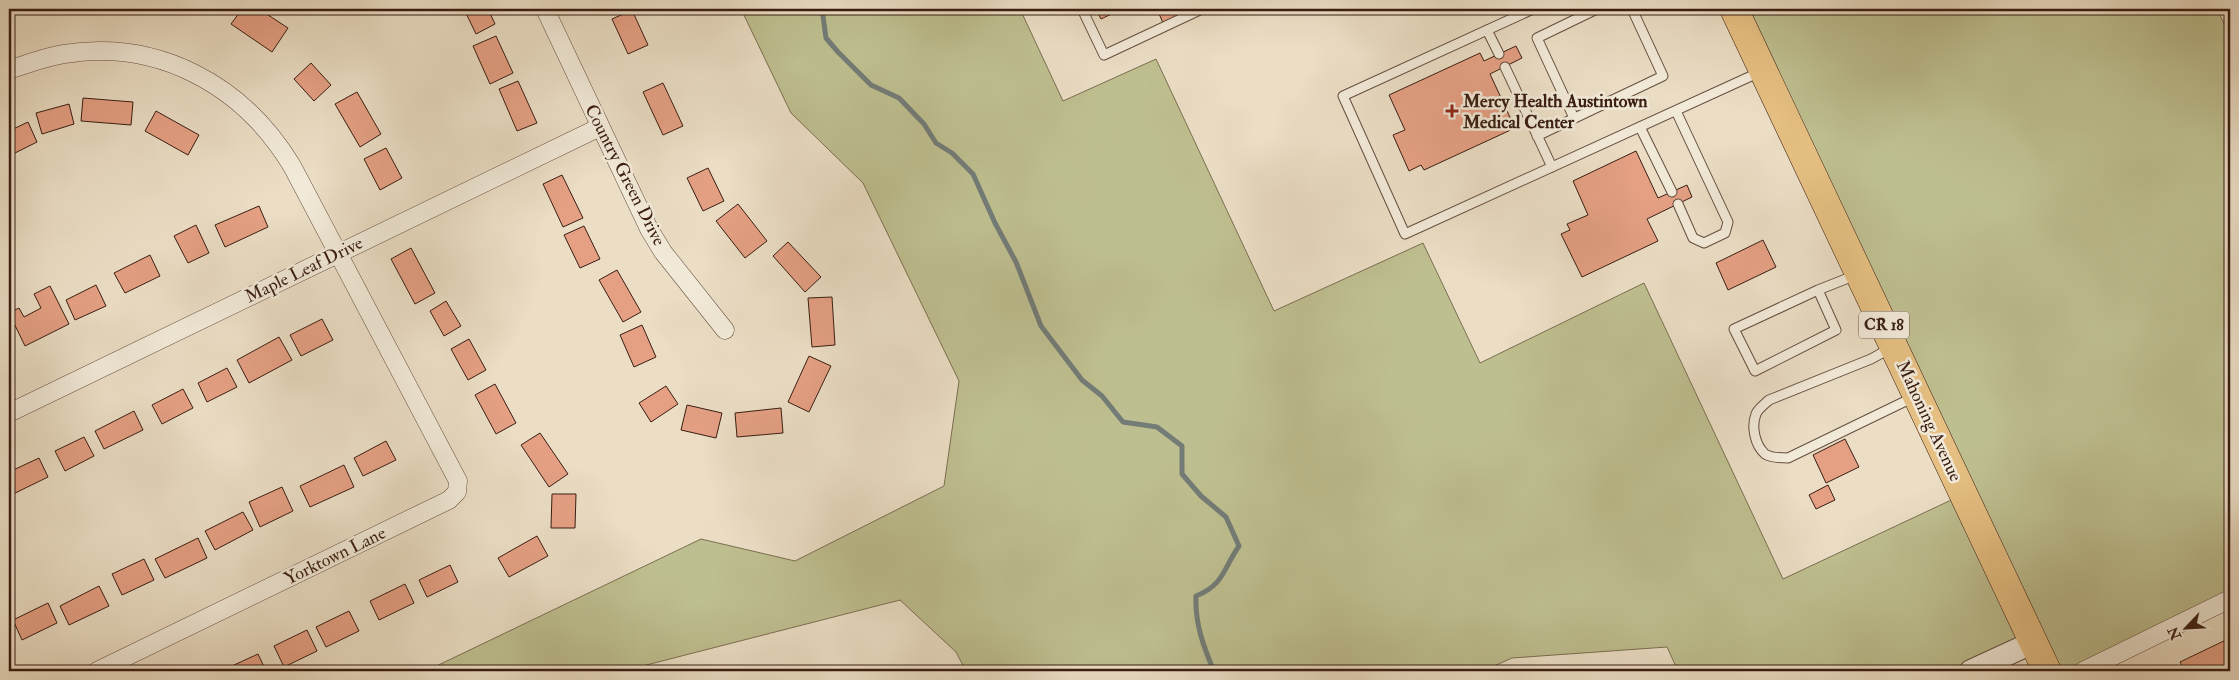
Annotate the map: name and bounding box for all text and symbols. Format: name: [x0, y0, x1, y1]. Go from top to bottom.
place label: Mercy Health Austintown Medical Center: [1462, 90, 1648, 134]
street label: Country Green Drive: [579, 100, 671, 250]
marker: Mercy Health Austintown Medical Center: [1445, 104, 1459, 118]
street label: Maple Leaf Drive: [241, 231, 367, 308]
road number: CR 18: [1859, 312, 1909, 338]
street label: Mahoning Avenue: [1891, 357, 1967, 486]
street label: Yorktown Lane: [280, 521, 390, 590]
north arrow: [2162, 602, 2212, 652]
text: N: [2164, 624, 2185, 643]

